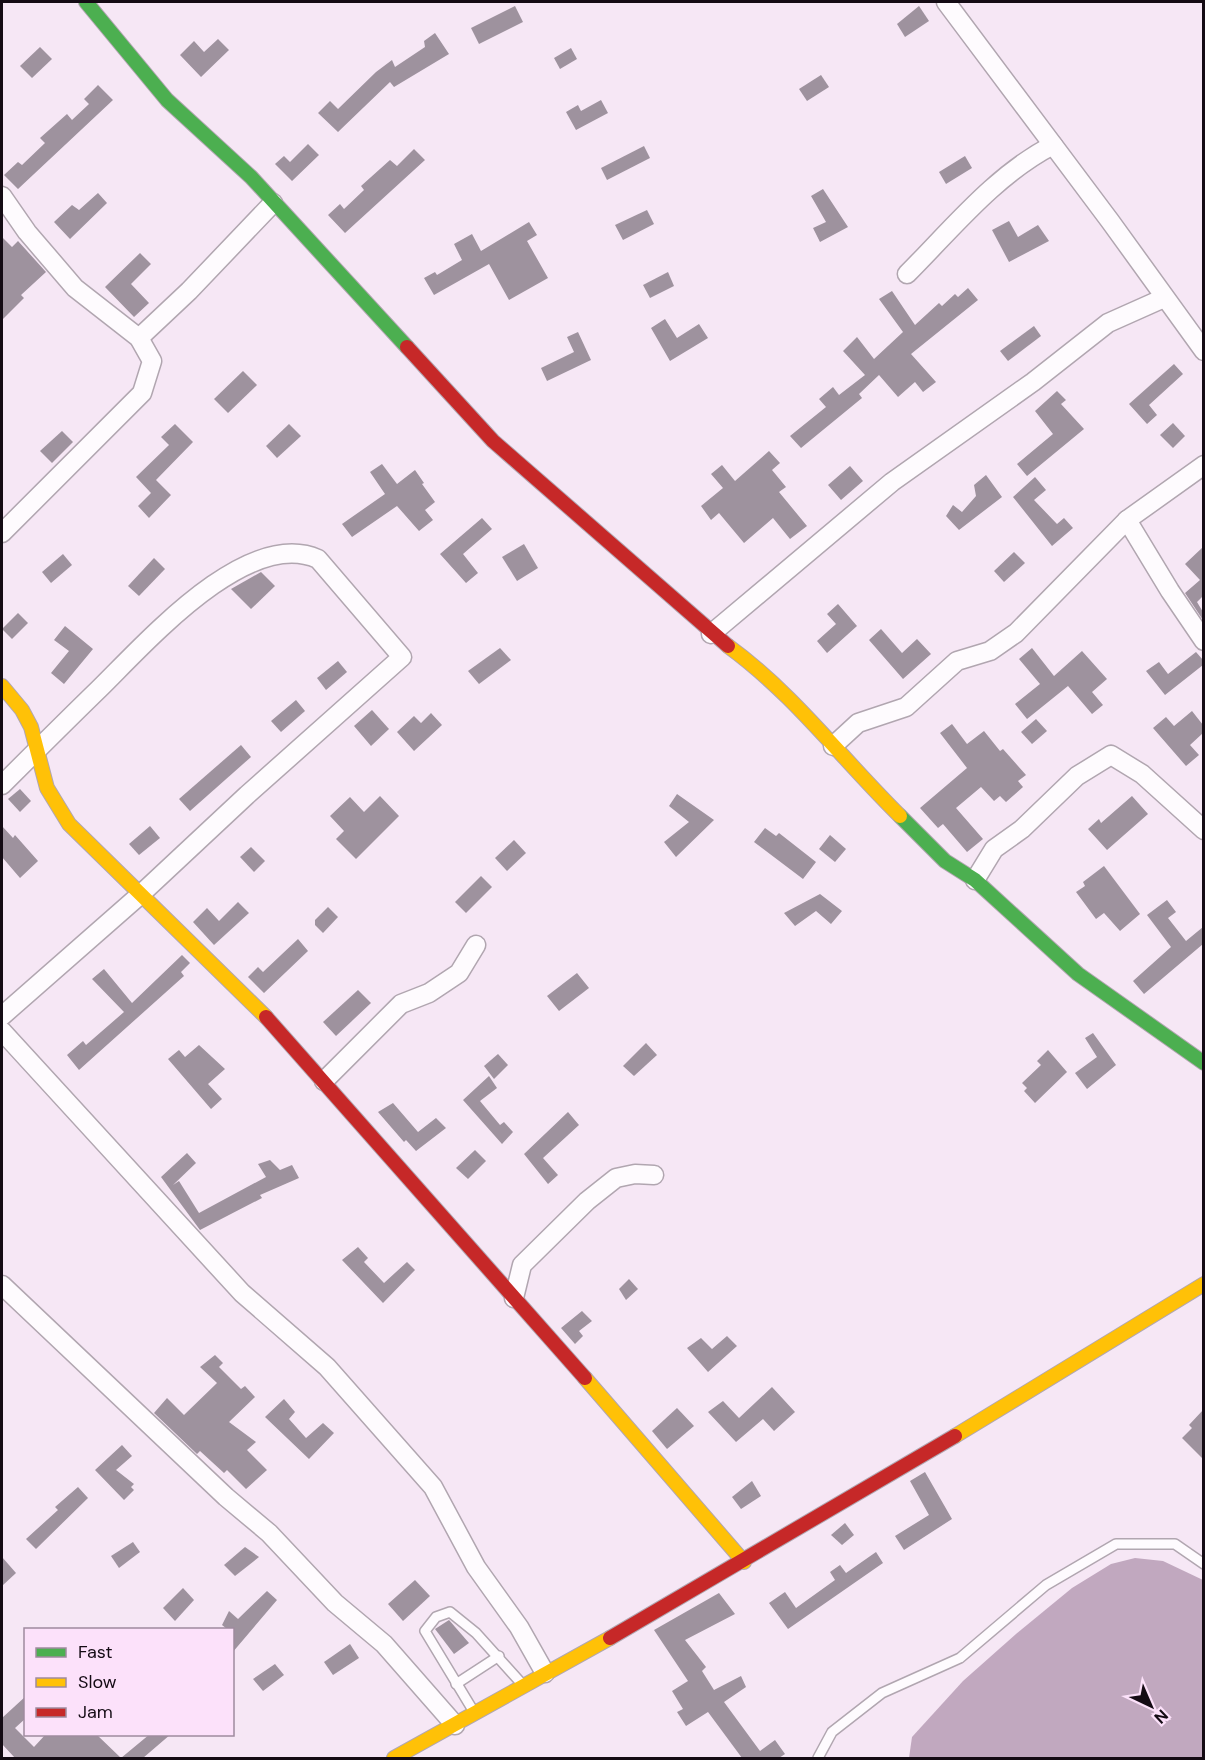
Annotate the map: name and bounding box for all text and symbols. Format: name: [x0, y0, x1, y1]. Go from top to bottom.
legend: [24, 1628, 234, 1736]
text: Fast: [78, 1640, 113, 1664]
text: Slow: [78, 1670, 117, 1694]
north arrow: [1121, 1676, 1181, 1736]
text: Jam: [78, 1700, 113, 1724]
text: N: [1150, 1705, 1173, 1728]

